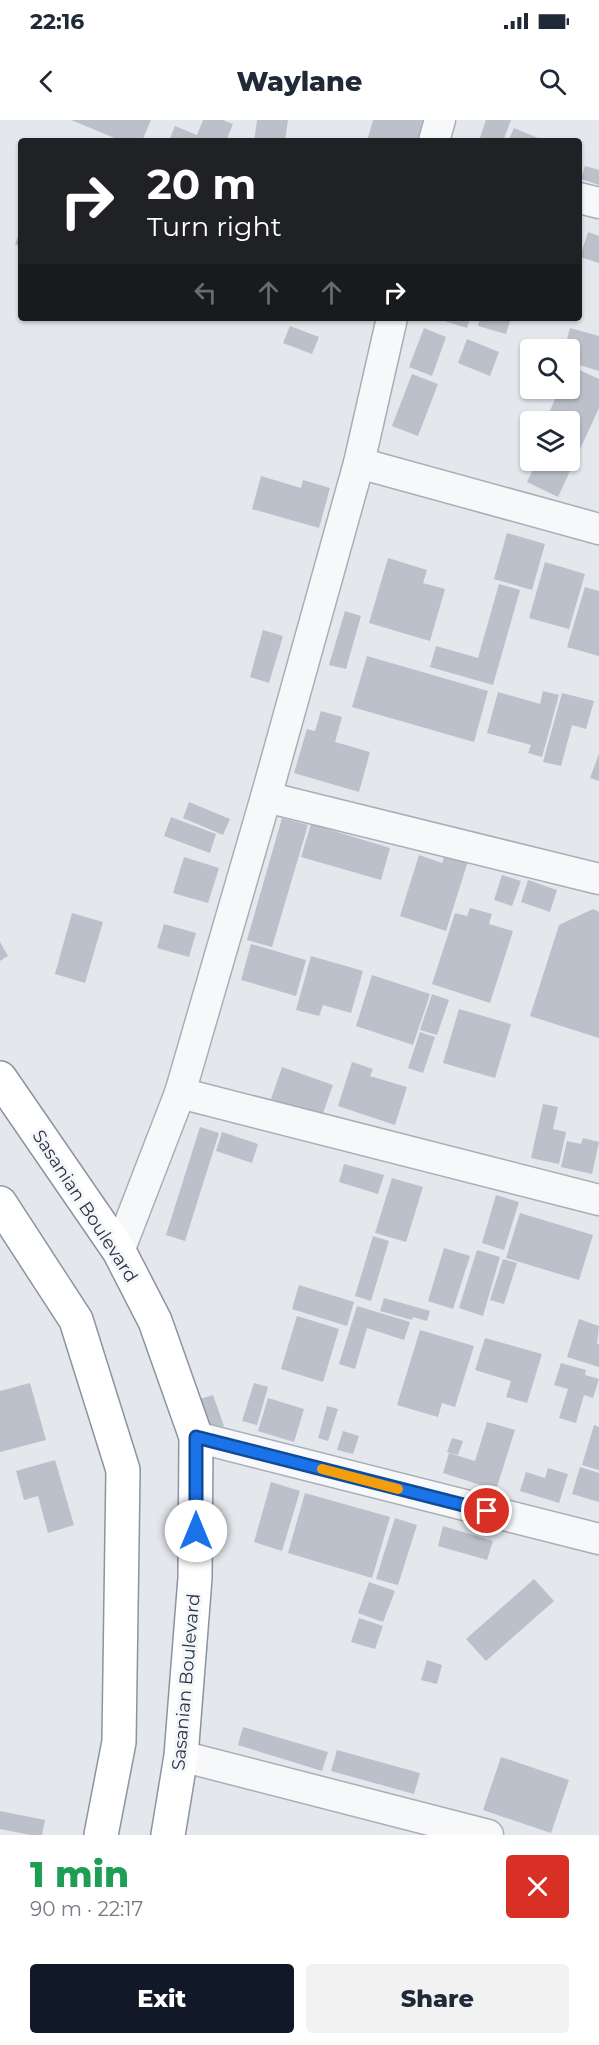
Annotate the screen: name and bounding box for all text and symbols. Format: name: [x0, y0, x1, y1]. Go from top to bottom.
text: 22:16: [30, 8, 84, 35]
icon: back: [30, 65, 63, 98]
text: Waylane: [237, 65, 362, 98]
icon: search: [536, 65, 569, 98]
text: 20 m: [147, 158, 256, 210]
icon: right: [48, 162, 126, 240]
text: Turn right: [147, 210, 282, 243]
icon: left: [189, 276, 222, 309]
icon: ahead: [252, 276, 285, 309]
icon: ahead: [315, 276, 348, 309]
icon: right: [378, 276, 411, 309]
map controls: [520, 339, 580, 471]
button: search: [520, 339, 580, 399]
button: layers: [520, 411, 580, 471]
street label: Sasanian Boulevard: [27, 1126, 143, 1286]
pin: [461, 1485, 512, 1536]
icon: arrive: [470, 1494, 503, 1527]
position arrow: [164, 1499, 228, 1563]
street label: Sasanian Boulevard: [167, 1593, 205, 1771]
text: 1 min: [30, 1852, 129, 1896]
button: close: [506, 1855, 569, 1918]
text: 90 m · 22:17: [30, 1897, 143, 1921]
button: Exit: [30, 1964, 294, 2033]
button: Share: [306, 1964, 569, 2033]

